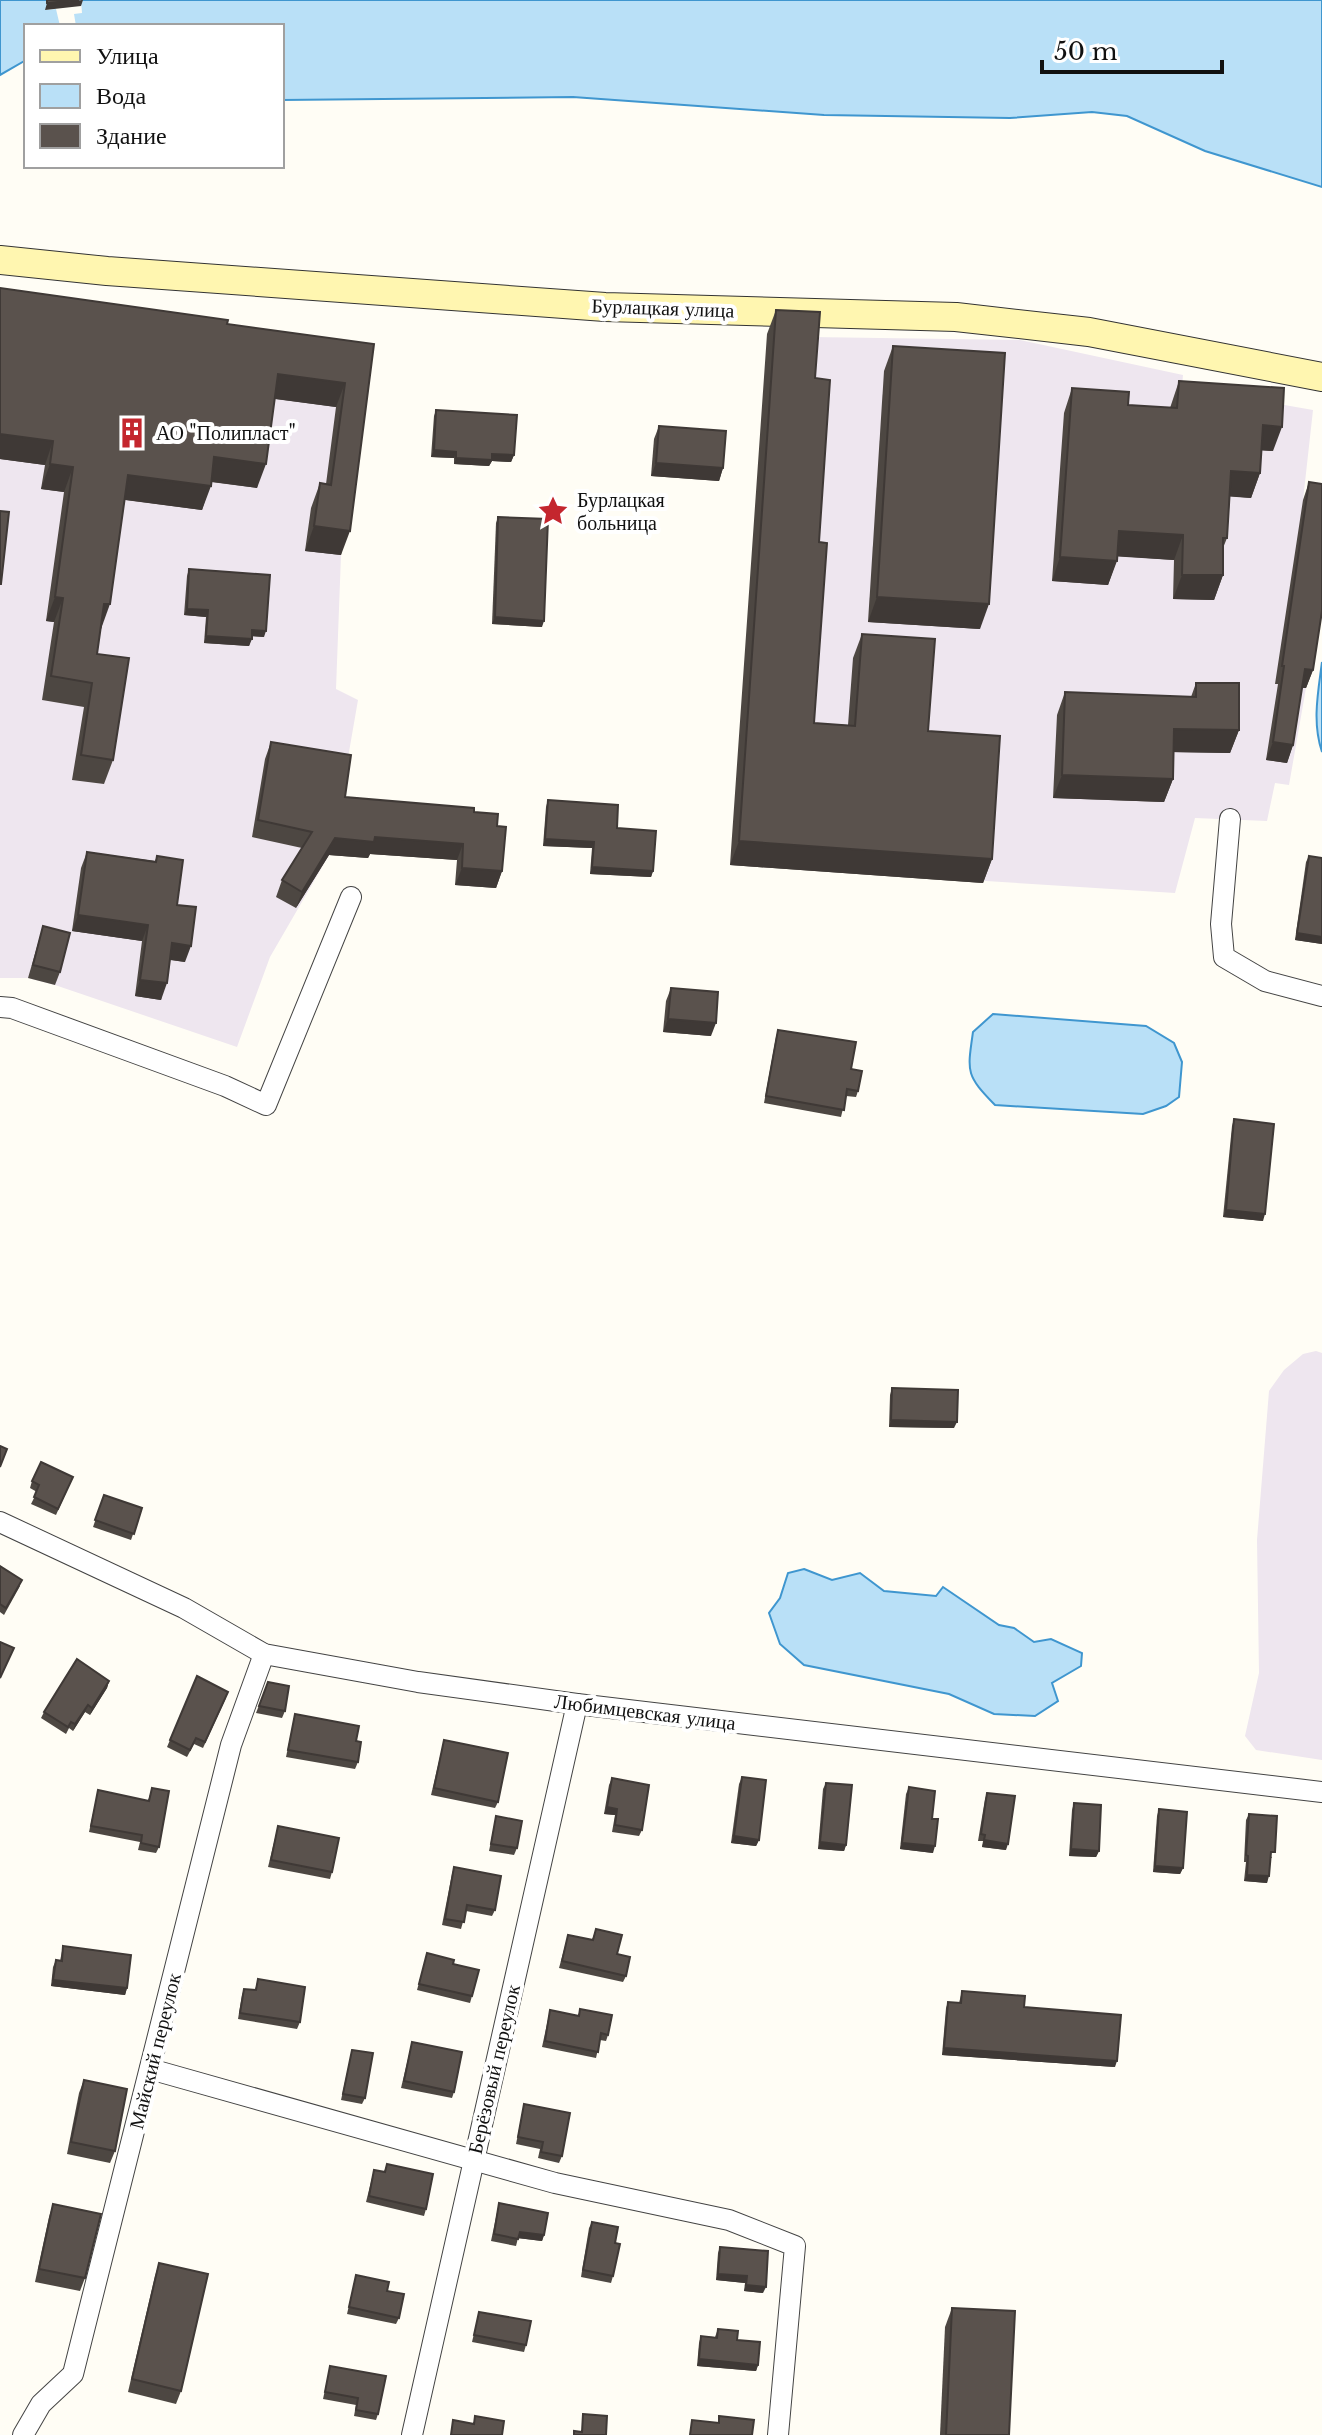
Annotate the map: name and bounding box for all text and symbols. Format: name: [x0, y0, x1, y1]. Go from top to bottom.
legend: [24, 24, 284, 168]
scale bar: [1042, 24, 1222, 74]
text: 50 m: [1054, 37, 1118, 66]
text: Улица: [96, 41, 159, 70]
text: Вода: [96, 81, 147, 110]
text: Здание: [96, 121, 167, 150]
street label: Бурлацкая улица: [591, 294, 735, 322]
building icon: АО "Полипласт": [115, 416, 149, 450]
place label: АО "Полипласт": [156, 421, 296, 445]
place label: Бурлацкая больница: [577, 488, 665, 535]
place icon: Бурлацкая больница: [536, 494, 570, 528]
street label: Любимцевская улица: [553, 1689, 737, 1735]
street label: Майский переулок: [124, 1970, 186, 2131]
street label: Берёзовый переулок: [463, 1982, 525, 2156]

